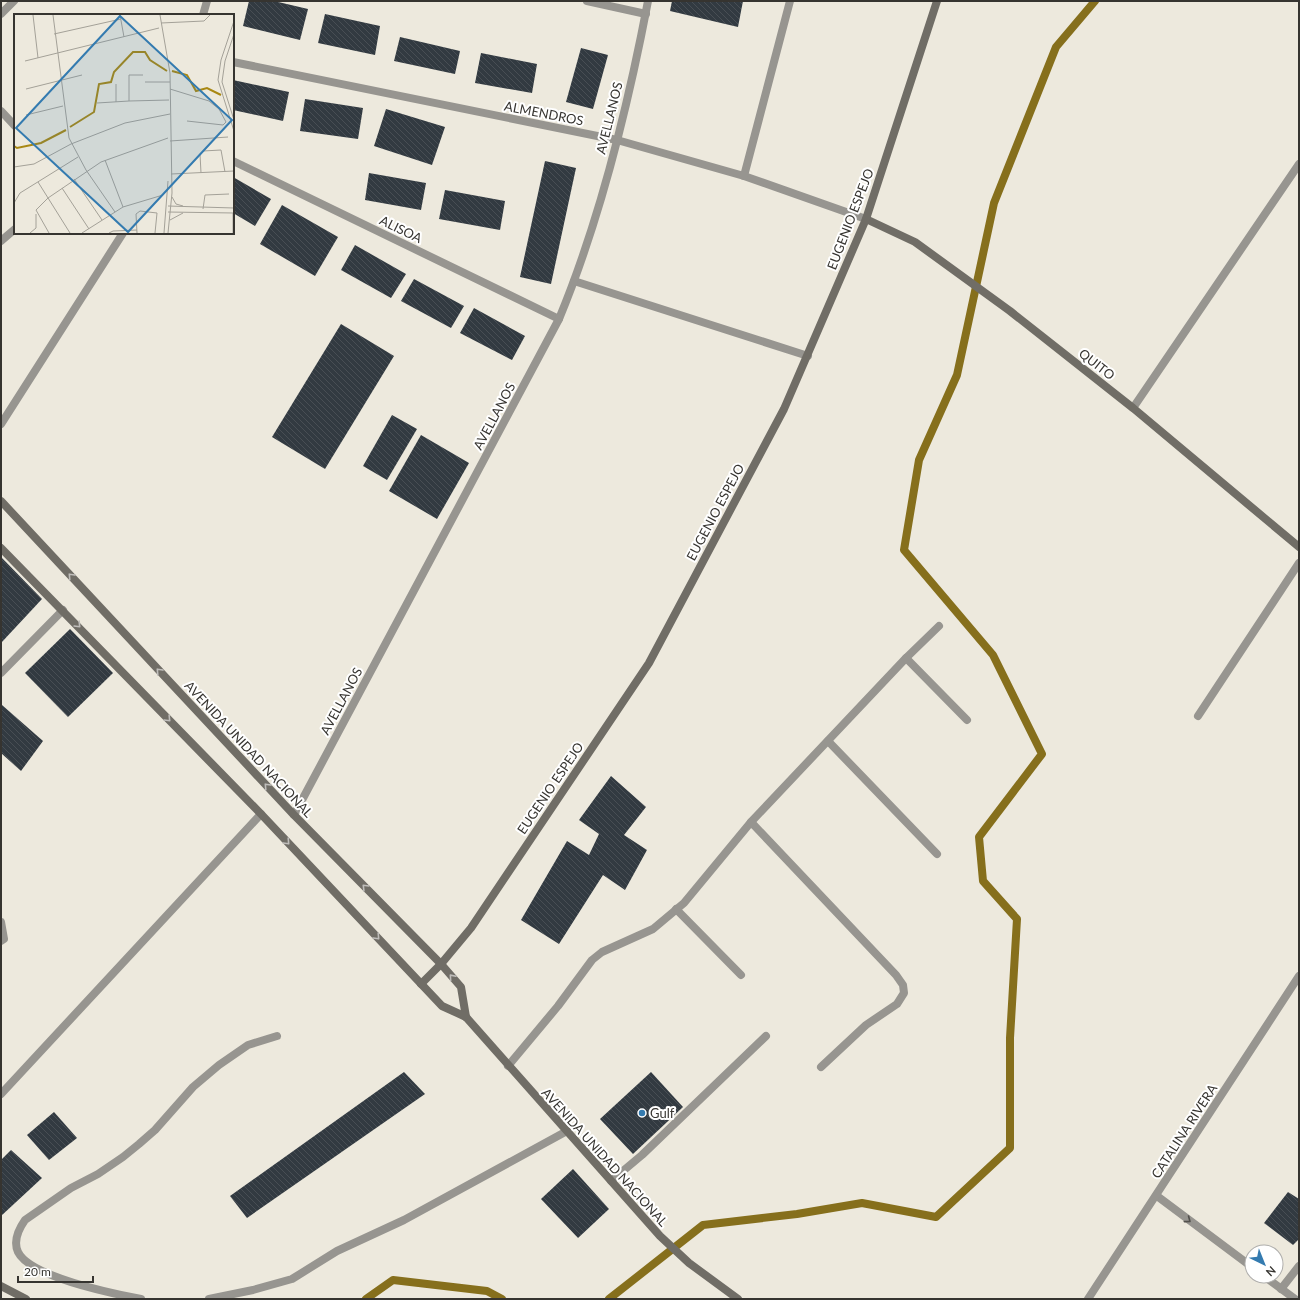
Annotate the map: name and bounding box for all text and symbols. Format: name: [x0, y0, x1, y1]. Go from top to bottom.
inset map: [14, 14, 234, 234]
street label: AVELLANOS: [592, 80, 626, 156]
street label: ALMENDROS: [503, 97, 585, 129]
street label: EUGENIO ESPEJO: [823, 166, 877, 272]
street label: ALISOA: [377, 212, 425, 246]
street label: QUITO: [1076, 345, 1118, 383]
street label: AVELLANOS: [470, 380, 518, 452]
street label: EUGENIO ESPEJO: [683, 461, 747, 563]
one-way arrow: [68, 573, 75, 581]
one-way arrow: [73, 620, 81, 628]
street label: AVELLANOS: [317, 665, 365, 737]
one-way arrow: [157, 668, 164, 676]
street label: AVENIDA UNIDAD NACIONAL: [182, 677, 317, 821]
one-way arrow: [163, 714, 171, 722]
street label: EUGENIO ESPEJO: [513, 739, 587, 837]
one-way arrow: [265, 784, 272, 791]
one-way arrow: [283, 837, 290, 845]
one-way arrow: [362, 884, 370, 892]
one-way arrow: [372, 932, 379, 940]
one-way arrow: [450, 974, 457, 981]
street label: CATALINA RIVERA: [1148, 1081, 1221, 1181]
street label: AVENIDA UNIDAD NACIONAL: [539, 1085, 672, 1230]
place label: Gulf: [650, 1105, 675, 1121]
marker: Gulf: [637, 1108, 647, 1118]
one-way arrow: [1184, 1215, 1191, 1222]
north arrow: [1244, 1244, 1284, 1284]
scale bar: [18, 1258, 93, 1284]
text: 20 m: [24, 1264, 51, 1279]
text: N: [1264, 1264, 1279, 1279]

